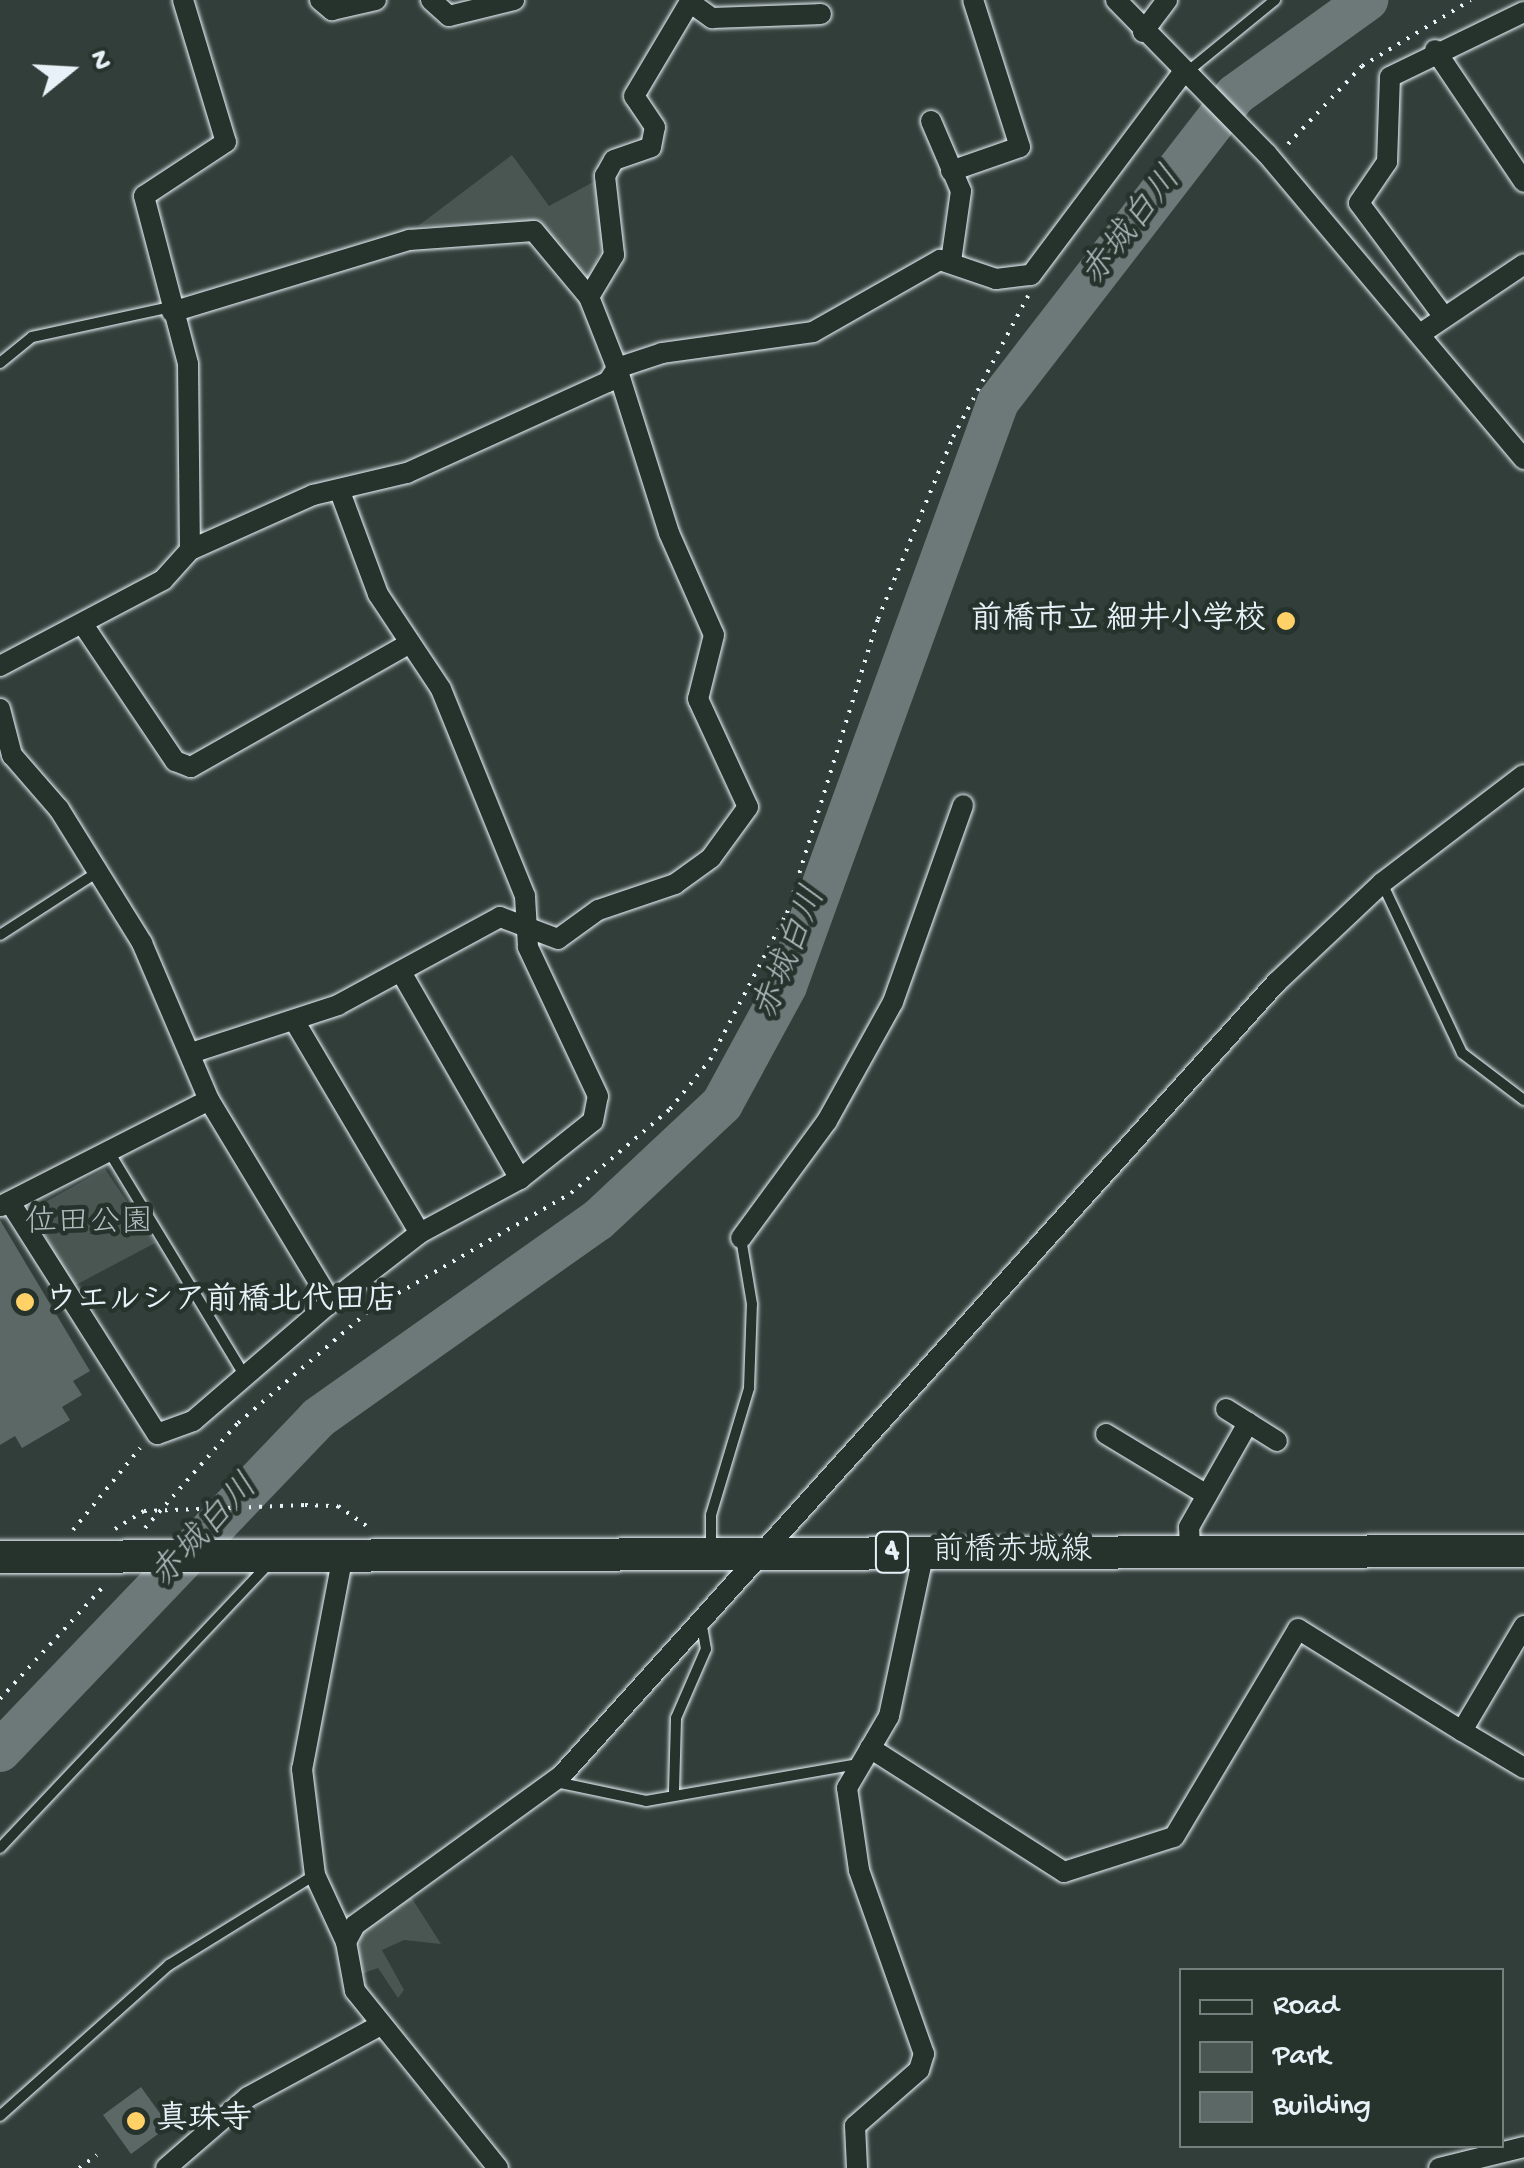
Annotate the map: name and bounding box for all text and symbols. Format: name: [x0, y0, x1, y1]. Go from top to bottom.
north arrow: [20, 20, 120, 120]
text: N: [80, 47, 118, 74]
water label: 赤城白川: [1073, 160, 1193, 296]
place label: 前橋市立 細井小学校: [970, 602, 1266, 640]
marker: 前橋市立 細井小学校: [1275, 610, 1297, 632]
water label: 赤城白川: [746, 881, 838, 1027]
park label: 位田公園: [25, 1205, 153, 1243]
place label: ウエルシア前橋北代田店: [45, 1283, 397, 1321]
marker: ウエルシア前橋北代田店: [14, 1291, 36, 1313]
water label: 赤城白川: [143, 1467, 269, 1599]
road number: 4: [874, 1527, 910, 1577]
street label: 前橋赤城線: [932, 1533, 1092, 1571]
legend: [1179, 1968, 1504, 2148]
text: Road: [1273, 1990, 1339, 2025]
text: Park: [1273, 2040, 1330, 2075]
text: Building: [1273, 2090, 1371, 2125]
place label: 真珠寺: [156, 2102, 252, 2140]
marker: 真珠寺: [125, 2110, 147, 2132]

